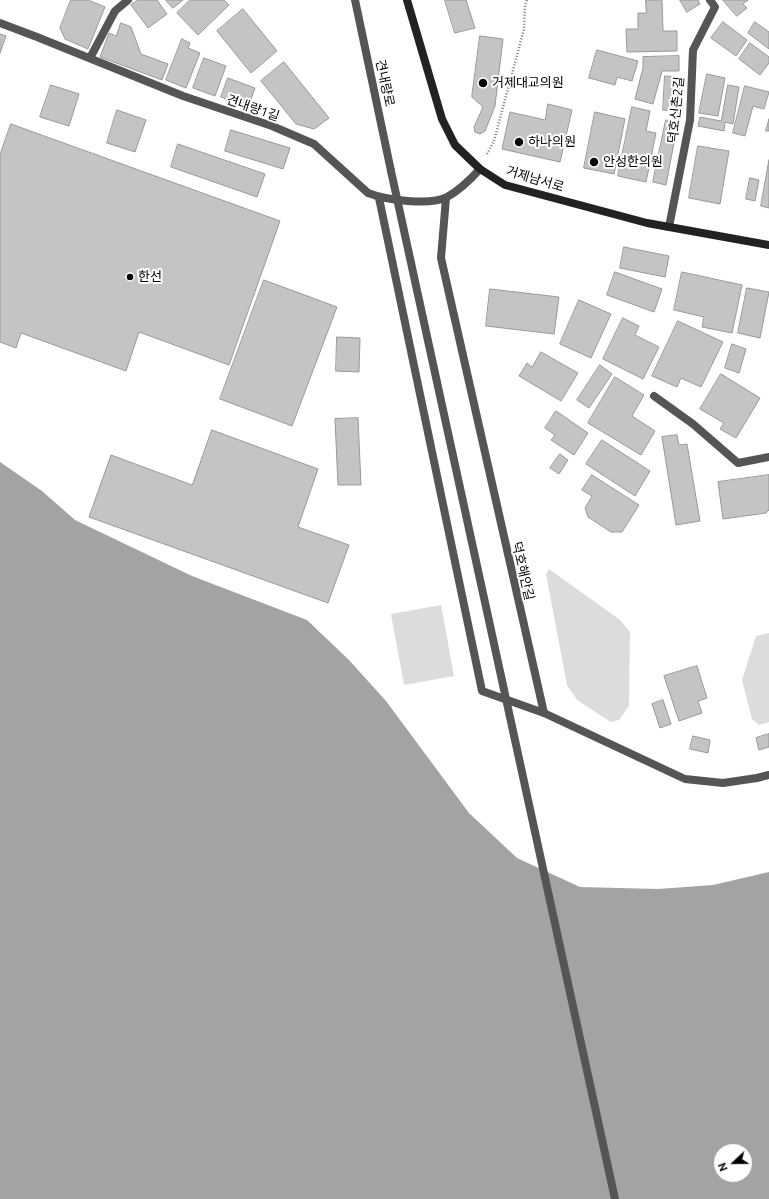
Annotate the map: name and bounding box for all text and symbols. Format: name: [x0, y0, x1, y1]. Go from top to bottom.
street label: 견내량로: [372, 58, 398, 108]
place label: 거제대교의원: [492, 75, 564, 91]
street label: 덕호신촌2길: [665, 76, 687, 144]
marker: 거제대교의원: [477, 77, 489, 89]
street label: 견내량1길: [224, 92, 282, 124]
place label: 하나의원: [528, 134, 576, 150]
marker: 하나의원: [513, 136, 525, 148]
place label: 안성한의원: [603, 154, 663, 170]
marker: 안성한의원: [588, 156, 600, 168]
street label: 거제남서로: [504, 163, 566, 195]
place label: 한선: [138, 269, 162, 285]
marker: 한선: [125, 272, 135, 282]
street label: 덕호해안길: [509, 540, 537, 602]
north arrow: [713, 1143, 753, 1183]
text: N: [716, 1161, 730, 1173]

